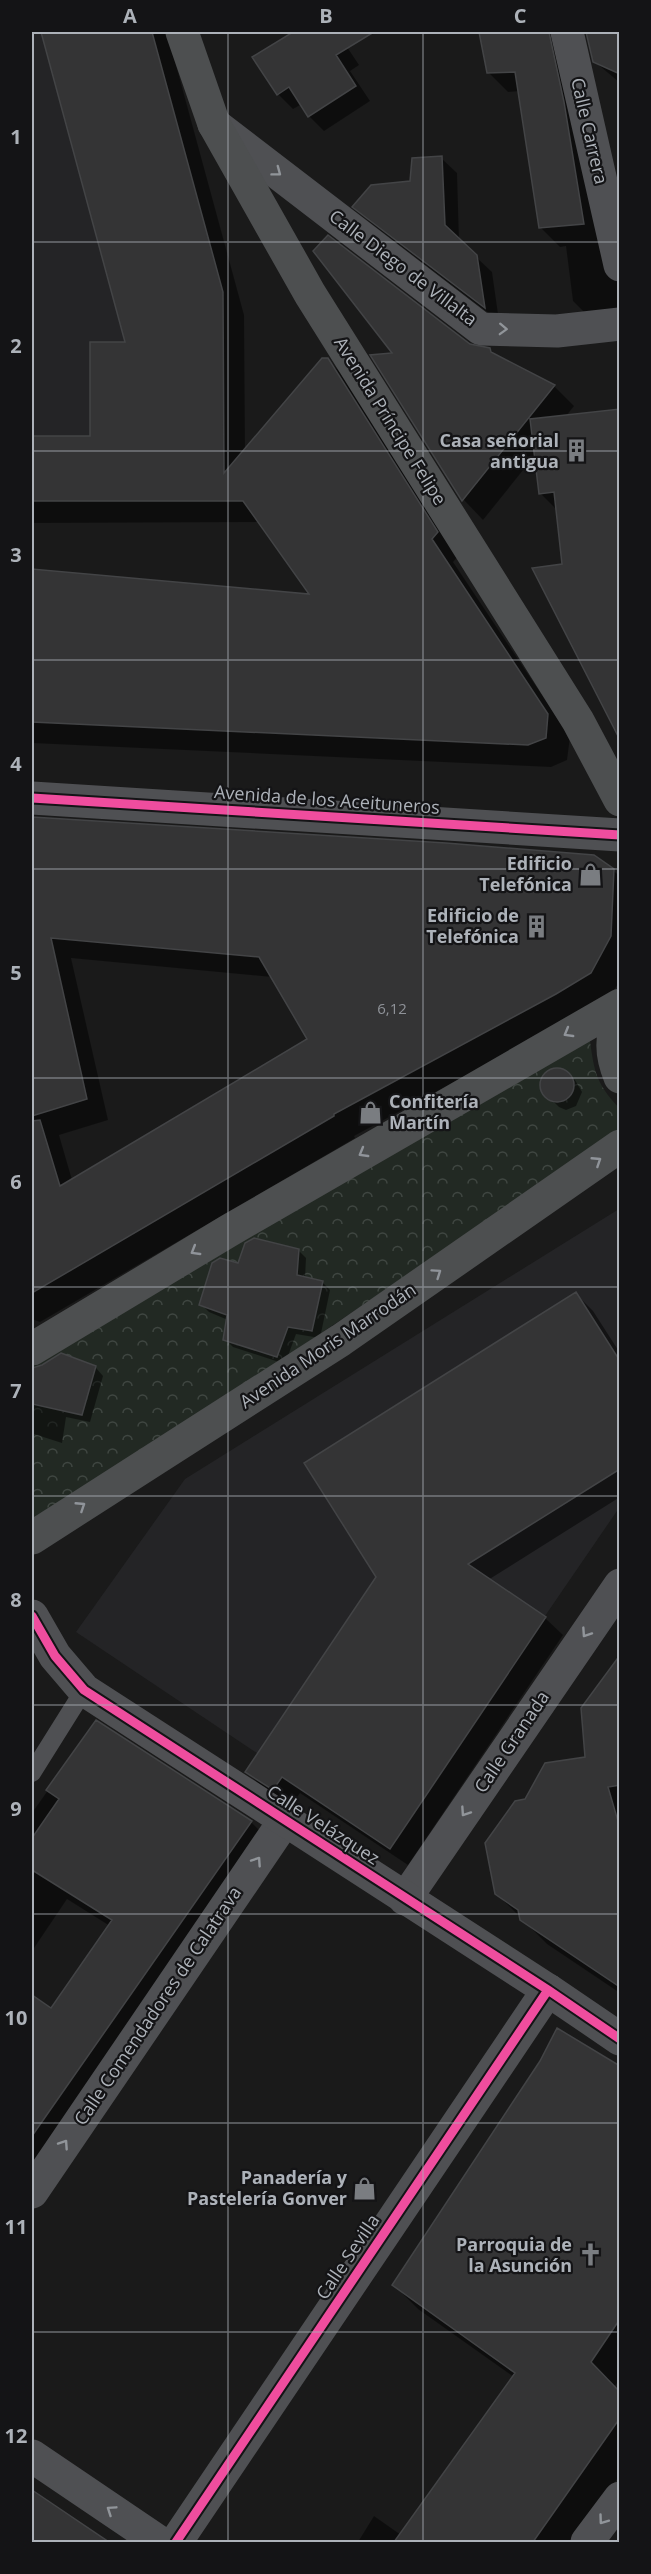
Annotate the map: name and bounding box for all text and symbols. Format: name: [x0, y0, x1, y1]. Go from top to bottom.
text: A: [123, 2, 137, 29]
text: B: [319, 2, 333, 29]
text: C: [514, 2, 527, 29]
street label: Calle Carrera: [566, 75, 614, 186]
text: 1: [10, 123, 22, 150]
one-way arrow: [271, 165, 282, 176]
street label: Calle Diego de Villalta: [325, 204, 482, 331]
one-way arrow: [498, 323, 507, 336]
text: 2: [10, 332, 22, 359]
street label: Avenida Príncipe Felipe: [329, 332, 452, 509]
place label: Casa señorial antigua: [440, 428, 559, 473]
building icon: Casa señorial antigua: [564, 438, 590, 464]
text: 3: [10, 541, 22, 568]
text: 4: [10, 750, 22, 777]
street label: Avenida de los Aceituneros: [213, 779, 441, 819]
place label: Edificio Telefónica: [479, 851, 572, 896]
shop icon: Edificio Telefónica: [577, 861, 603, 887]
place label: Edificio de Telefónica: [426, 903, 519, 948]
building icon: Edificio de Telefónica: [524, 913, 550, 939]
text: 5: [10, 959, 22, 986]
house number: 6,12: [377, 998, 407, 1018]
one-way arrow: [564, 1026, 574, 1038]
place label: Confitería Martín: [389, 1089, 479, 1134]
shop icon: Confitería Martín: [358, 1099, 384, 1125]
one-way arrow: [359, 1145, 369, 1157]
one-way arrow: [590, 1157, 601, 1168]
text: 6: [10, 1168, 22, 1195]
one-way arrow: [191, 1244, 201, 1256]
one-way arrow: [430, 1269, 441, 1280]
street label: Avenida Moris Marrodán: [235, 1277, 420, 1413]
text: 7: [10, 1377, 22, 1404]
one-way arrow: [75, 1502, 85, 1514]
text: 8: [10, 1586, 22, 1613]
one-way arrow: [583, 1627, 594, 1638]
street label: Calle Granada: [468, 1686, 554, 1797]
street label: Calle Velázquez: [263, 1779, 384, 1870]
text: 9: [10, 1795, 22, 1822]
one-way arrow: [461, 1805, 472, 1816]
one-way arrow: [250, 1857, 261, 1868]
street label: Calle Comendadores de Calatrava: [68, 1881, 246, 2130]
text: 10: [5, 2004, 27, 2031]
one-way arrow: [57, 2140, 69, 2150]
place label: Panadería y Pastelería Gonver: [187, 2165, 348, 2210]
shop icon: Panadería y Pastelería Gonver: [352, 2175, 378, 2201]
street label: Calle Sevilla: [310, 2209, 384, 2304]
text: 11: [5, 2213, 27, 2240]
place label: Parroquia de la Asunción: [456, 2232, 572, 2277]
church icon: Parroquia de la Asunción: [577, 2242, 603, 2268]
text: 12: [5, 2422, 27, 2449]
one-way arrow: [106, 2506, 117, 2517]
one-way arrow: [600, 2514, 611, 2525]

